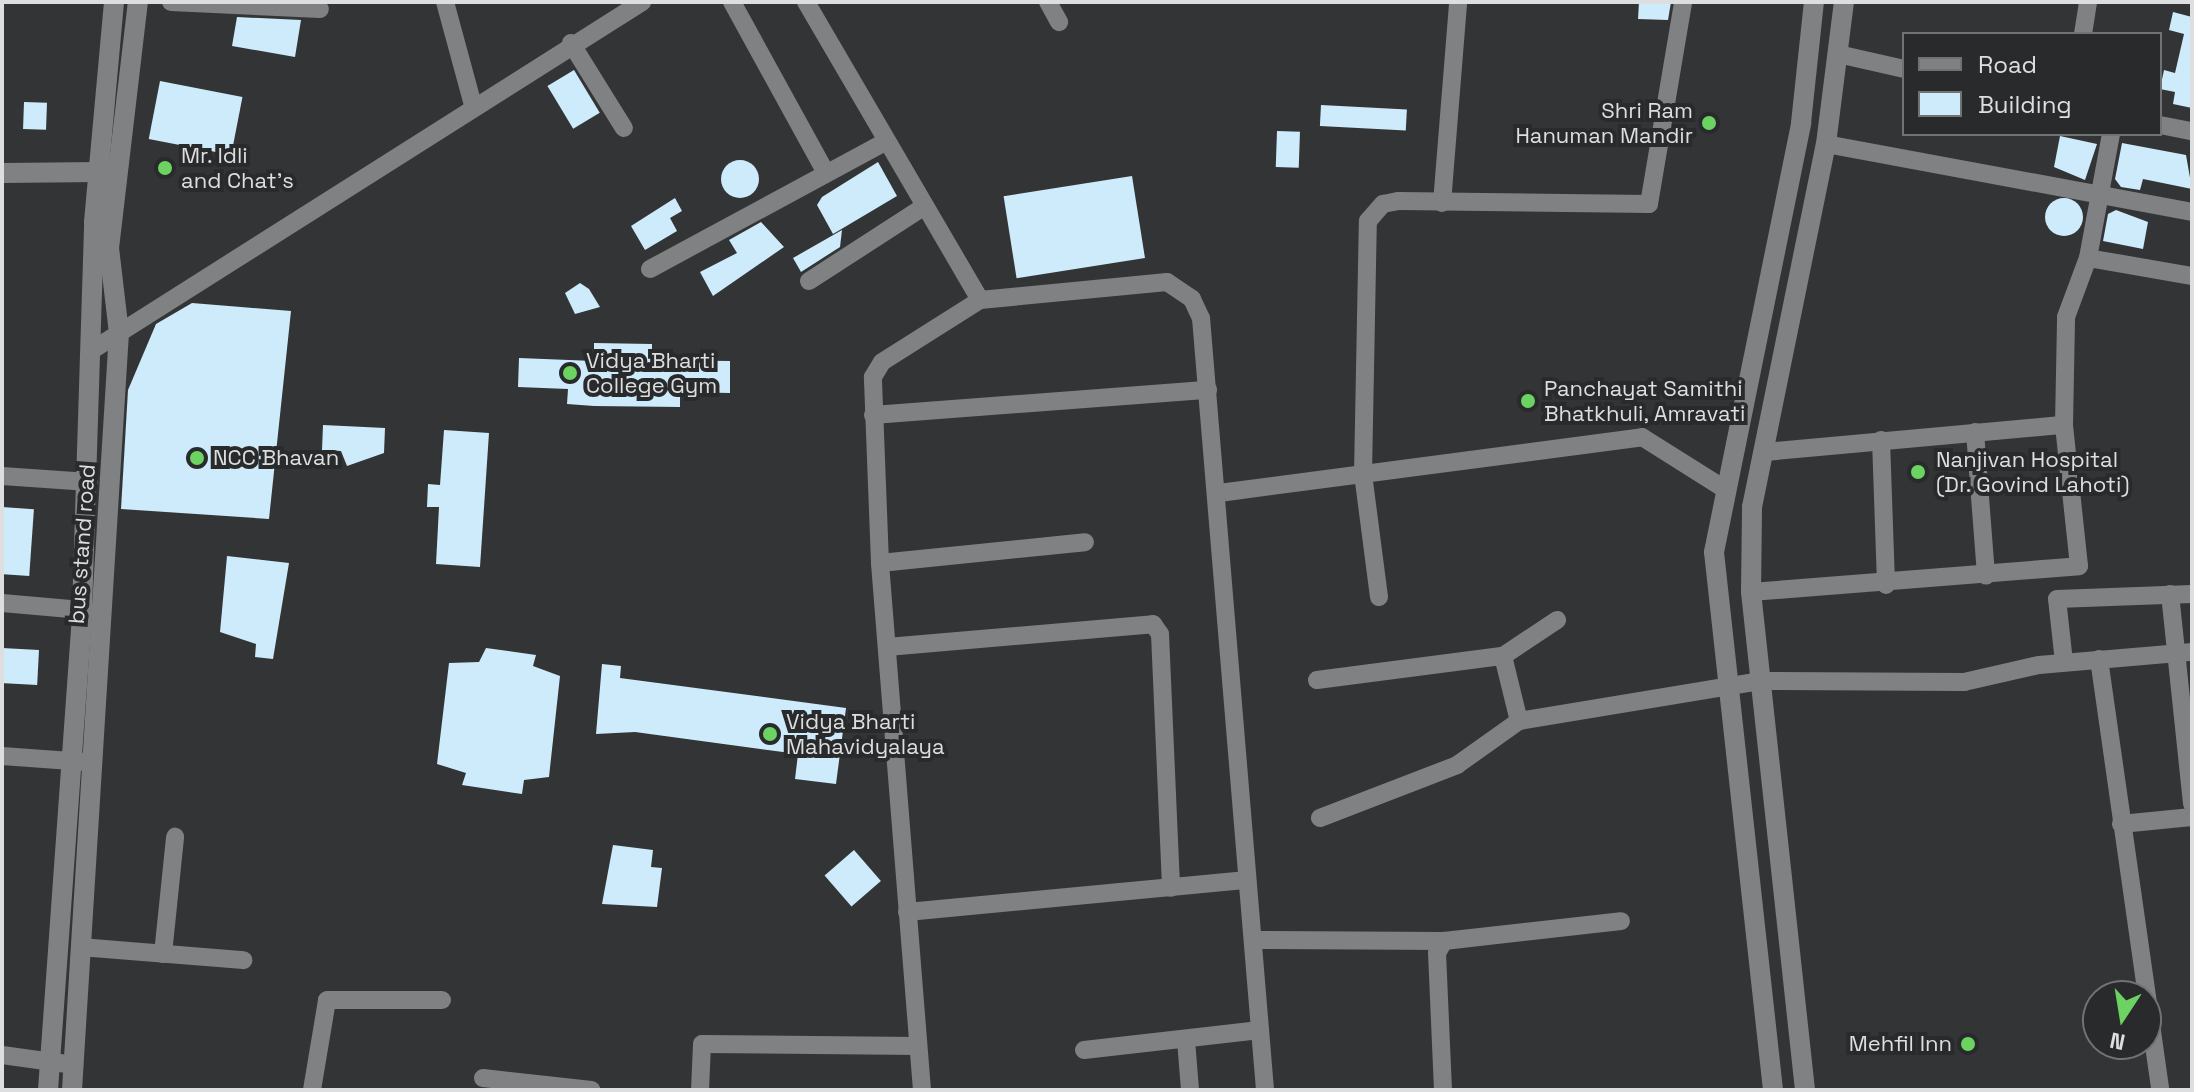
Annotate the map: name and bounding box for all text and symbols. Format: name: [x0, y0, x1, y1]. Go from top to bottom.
legend: [1902, 32, 2162, 136]
text: Road: [1978, 49, 2037, 80]
text: Building: [1978, 89, 2072, 120]
place label: Shri Ram Hanuman Mandir: [1515, 97, 1693, 148]
marker: Shri Ram Hanuman Mandir: [1700, 114, 1718, 132]
place label: Mr. Idli and Chat's: [181, 142, 294, 194]
marker: Mr. Idli and Chat's: [156, 159, 174, 177]
place label: Vidya Bharti College Gym: [586, 347, 717, 398]
marker: Vidya Bharti College Gym: [561, 364, 579, 382]
place label: Panchayat Samithi Bhatkhuli, Amravati: [1544, 375, 1746, 426]
marker: Panchayat Samithi Bhatkhuli, Amravati: [1519, 392, 1537, 410]
place label: NCC Bhavan: [213, 445, 339, 471]
place label: Nanjivan Hospital (Dr. Govind Lahoti): [1936, 446, 2130, 498]
marker: NCC Bhavan: [188, 449, 206, 467]
marker: Nanjivan Hospital (Dr. Govind Lahoti): [1907, 461, 1929, 483]
street label: bus stand road: [63, 463, 101, 625]
place label: Vidya Bharti Mahavidyalaya: [786, 708, 945, 760]
marker: Vidya Bharti Mahavidyalaya: [761, 725, 779, 743]
north arrow: [2082, 980, 2162, 1060]
text: N: [2107, 1026, 2128, 1057]
place label: Mehfil Inn: [1849, 1031, 1952, 1057]
marker: Mehfil Inn: [1959, 1035, 1977, 1053]

